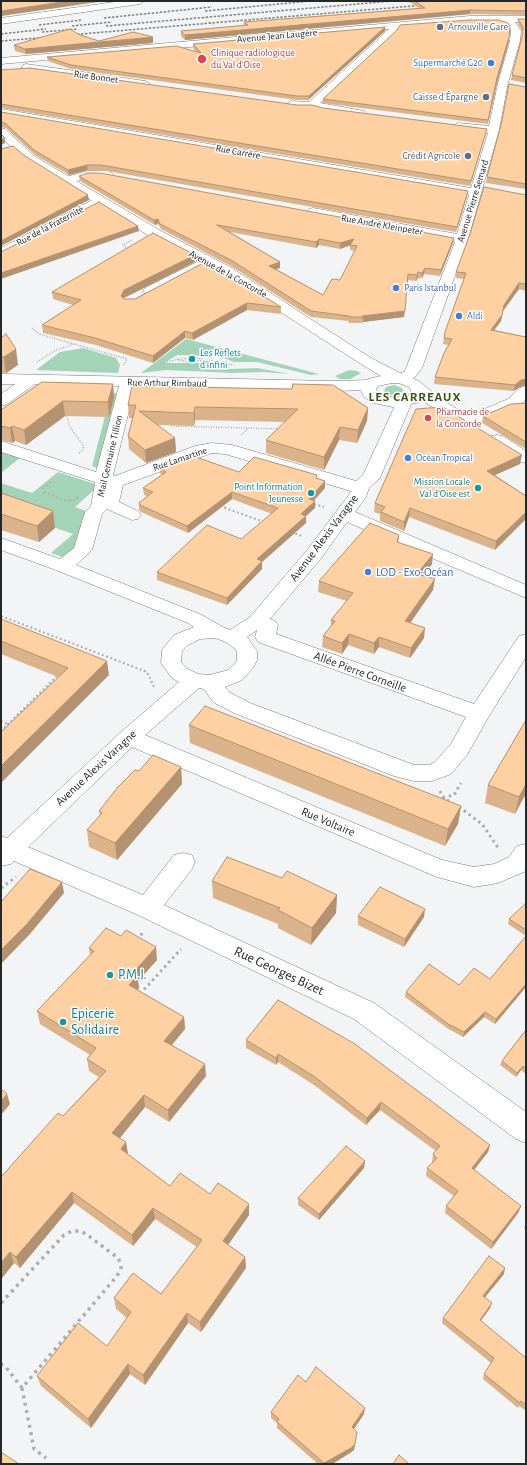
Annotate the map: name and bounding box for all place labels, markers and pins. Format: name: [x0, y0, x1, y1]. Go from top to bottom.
place label: Arnouville Gare: [448, 21, 508, 33]
marker: Arnouville Gare: [435, 22, 445, 32]
place label: Clinique radiologique du Val d'Oise: [211, 47, 295, 70]
marker: Clinique radiologique du Val d'Oise: [196, 53, 208, 65]
place label: Supermarché G20: [413, 57, 483, 69]
marker: Supermarché G20: [486, 58, 496, 68]
place label: Caisse d'Épargne: [413, 91, 478, 103]
marker: Caisse d'Épargne: [481, 92, 491, 102]
place label: Crédit Agricole: [403, 150, 460, 162]
marker: Crédit Agricole: [463, 151, 473, 161]
place label: Paris Istanbul: [404, 282, 456, 294]
marker: Paris Istanbul: [391, 283, 401, 293]
place label: Aldi: [467, 310, 483, 322]
marker: Aldi: [454, 311, 464, 321]
place label: Les Reflets d’infini: [200, 347, 241, 370]
marker: Les Reflets d’infini: [187, 354, 197, 364]
place label: Pharmacie de la Concorde: [436, 406, 489, 430]
marker: Pharmacie de la Concorde: [423, 413, 433, 423]
place label: Océan Tropical: [416, 452, 473, 464]
marker: Océan Tropical: [403, 453, 413, 463]
place label: Mission Locale Val d'Oise est: [414, 476, 470, 500]
place label: Point Information Jeunesse: [234, 481, 303, 504]
marker: Mission Locale Val d'Oise est: [473, 483, 483, 493]
marker: Point Information Jeunesse: [306, 488, 316, 498]
place label: LOD - Exo-Océan: [376, 565, 453, 579]
marker: LOD - Exo-Océan: [363, 567, 373, 577]
place label: P.M.I.: [118, 967, 147, 983]
marker: P.M.I.: [105, 970, 115, 980]
place label: Epicerie Solidaire: [71, 1006, 119, 1038]
marker: Epicerie Solidaire: [58, 1017, 68, 1027]

